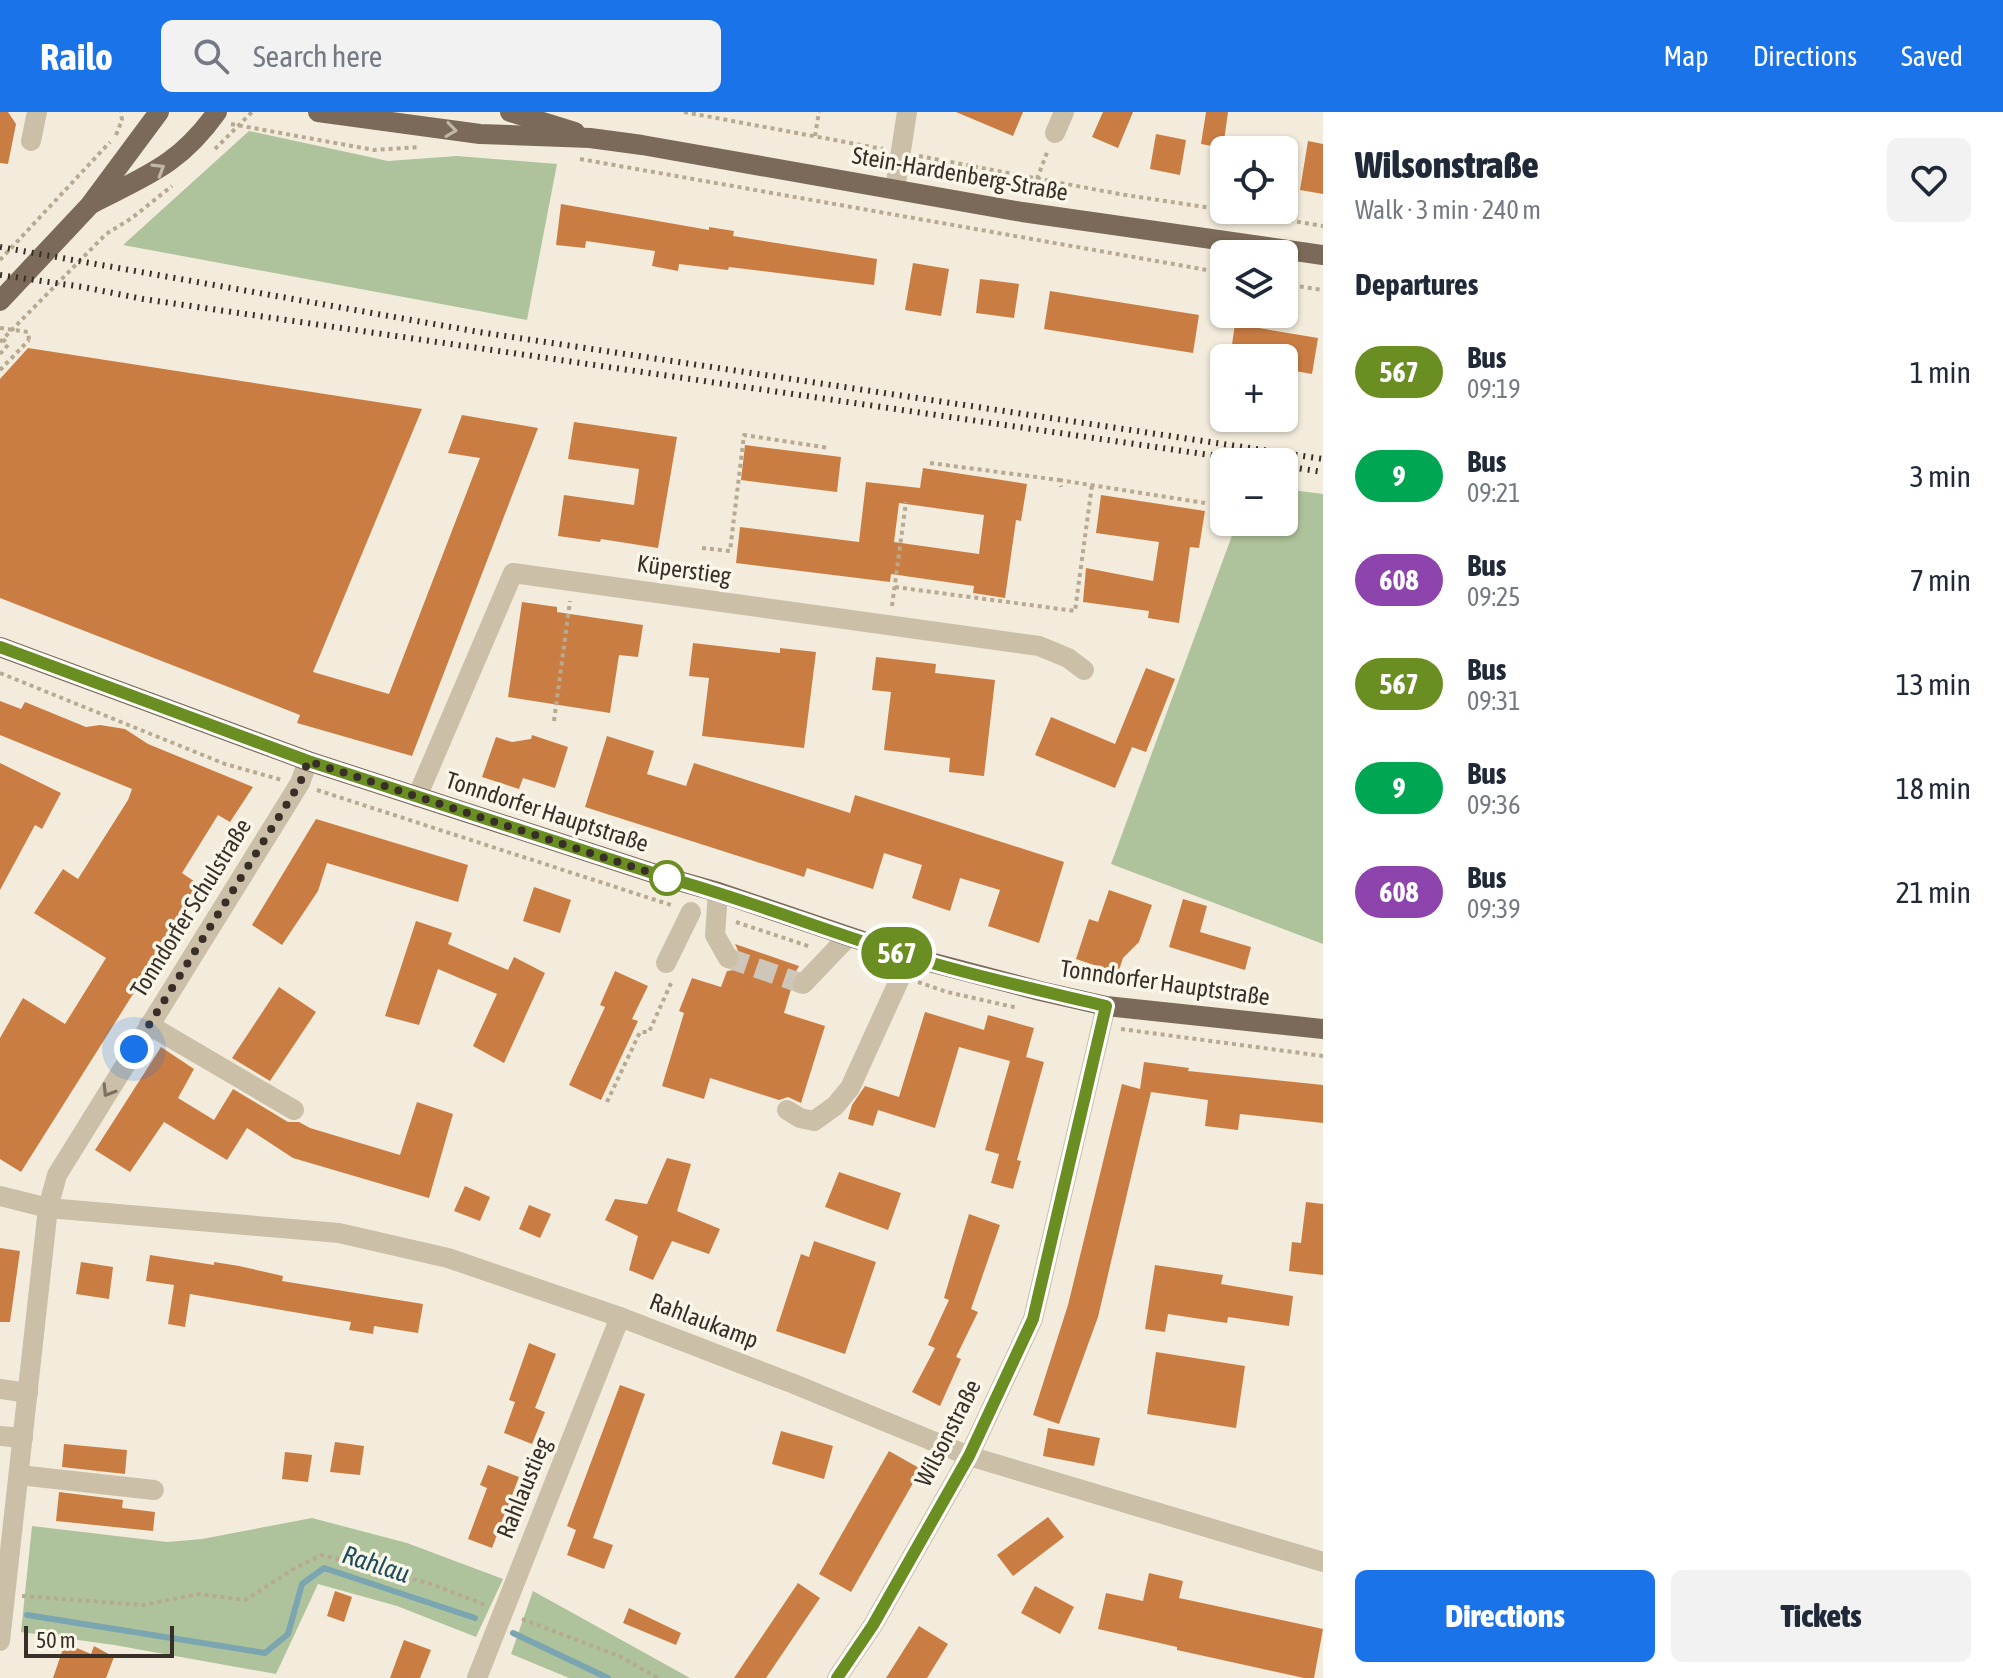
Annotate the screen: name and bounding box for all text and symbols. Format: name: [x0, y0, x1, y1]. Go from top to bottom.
search box: [161, 20, 721, 92]
icon: search: [189, 34, 233, 78]
text: Railo: [40, 35, 113, 78]
text: Search here: [253, 39, 382, 73]
text: Map: [1664, 40, 1709, 72]
text: Directions: [1753, 40, 1857, 72]
text: Saved: [1901, 40, 1963, 72]
one-way arrow: [444, 121, 458, 138]
map controls: [1210, 136, 1298, 536]
button: locate: [1210, 136, 1298, 224]
button: heart: [1887, 138, 1971, 222]
street label: Stein-Hardenberg-Straße: [850, 141, 1070, 206]
text: Wilsonstraße: [1355, 143, 1539, 186]
one-way arrow: [150, 163, 165, 179]
text: Walk · 3 min · 240 m: [1355, 195, 1541, 225]
button: layers: [1210, 240, 1298, 328]
text: Departures: [1355, 267, 1478, 301]
text: Bus: [1467, 340, 1506, 374]
button: +: [1210, 344, 1298, 432]
text: 1 min: [1910, 355, 1971, 389]
text: 567: [1379, 356, 1419, 388]
text: 09:19: [1467, 374, 1521, 404]
text: Bus: [1467, 444, 1506, 478]
button: −: [1210, 448, 1298, 536]
text: 3 min: [1910, 459, 1971, 493]
text: 9: [1392, 460, 1406, 492]
text: 09:21: [1467, 478, 1521, 508]
text: Bus: [1467, 548, 1506, 582]
street label: Küperstieg: [635, 550, 733, 590]
text: 7 min: [1910, 563, 1971, 597]
text: 608: [1379, 564, 1419, 596]
text: 09:25: [1467, 582, 1521, 612]
text: Bus: [1467, 652, 1506, 686]
text: 13 min: [1896, 667, 1971, 701]
text: 567: [1379, 668, 1419, 700]
text: 09:31: [1467, 686, 1521, 716]
text: Bus: [1467, 756, 1506, 790]
street label: Tonndorfer Hauptstraße: [442, 766, 652, 857]
text: 18 min: [1896, 771, 1971, 805]
text: 9: [1392, 772, 1406, 804]
text: 09:36: [1467, 790, 1521, 820]
street label: Tonndorfer Schulstraße: [125, 814, 256, 1002]
text: Bus: [1467, 860, 1506, 894]
unlabelled marker: [650, 861, 684, 895]
text: 21 min: [1896, 875, 1971, 909]
text: 608: [1379, 876, 1419, 908]
text: 09:39: [1467, 894, 1521, 924]
line badge: 567: [851, 927, 943, 979]
text: 567: [877, 937, 917, 969]
street label: Tonndorfer Hauptstraße: [1059, 954, 1272, 1011]
your location: [114, 1029, 154, 1069]
one-way arrow: [102, 1082, 117, 1097]
street label: Rahlaukamp: [646, 1287, 762, 1354]
street label: Wilsonstraße: [909, 1375, 986, 1491]
street label: Rahlaustieg: [491, 1433, 556, 1542]
water label: Rahlau: [339, 1539, 413, 1589]
button: Directions: [1355, 1570, 1655, 1662]
button: Tickets: [1671, 1570, 1971, 1662]
scale bar: [24, 1622, 174, 1658]
text: 50 m: [36, 1627, 76, 1653]

